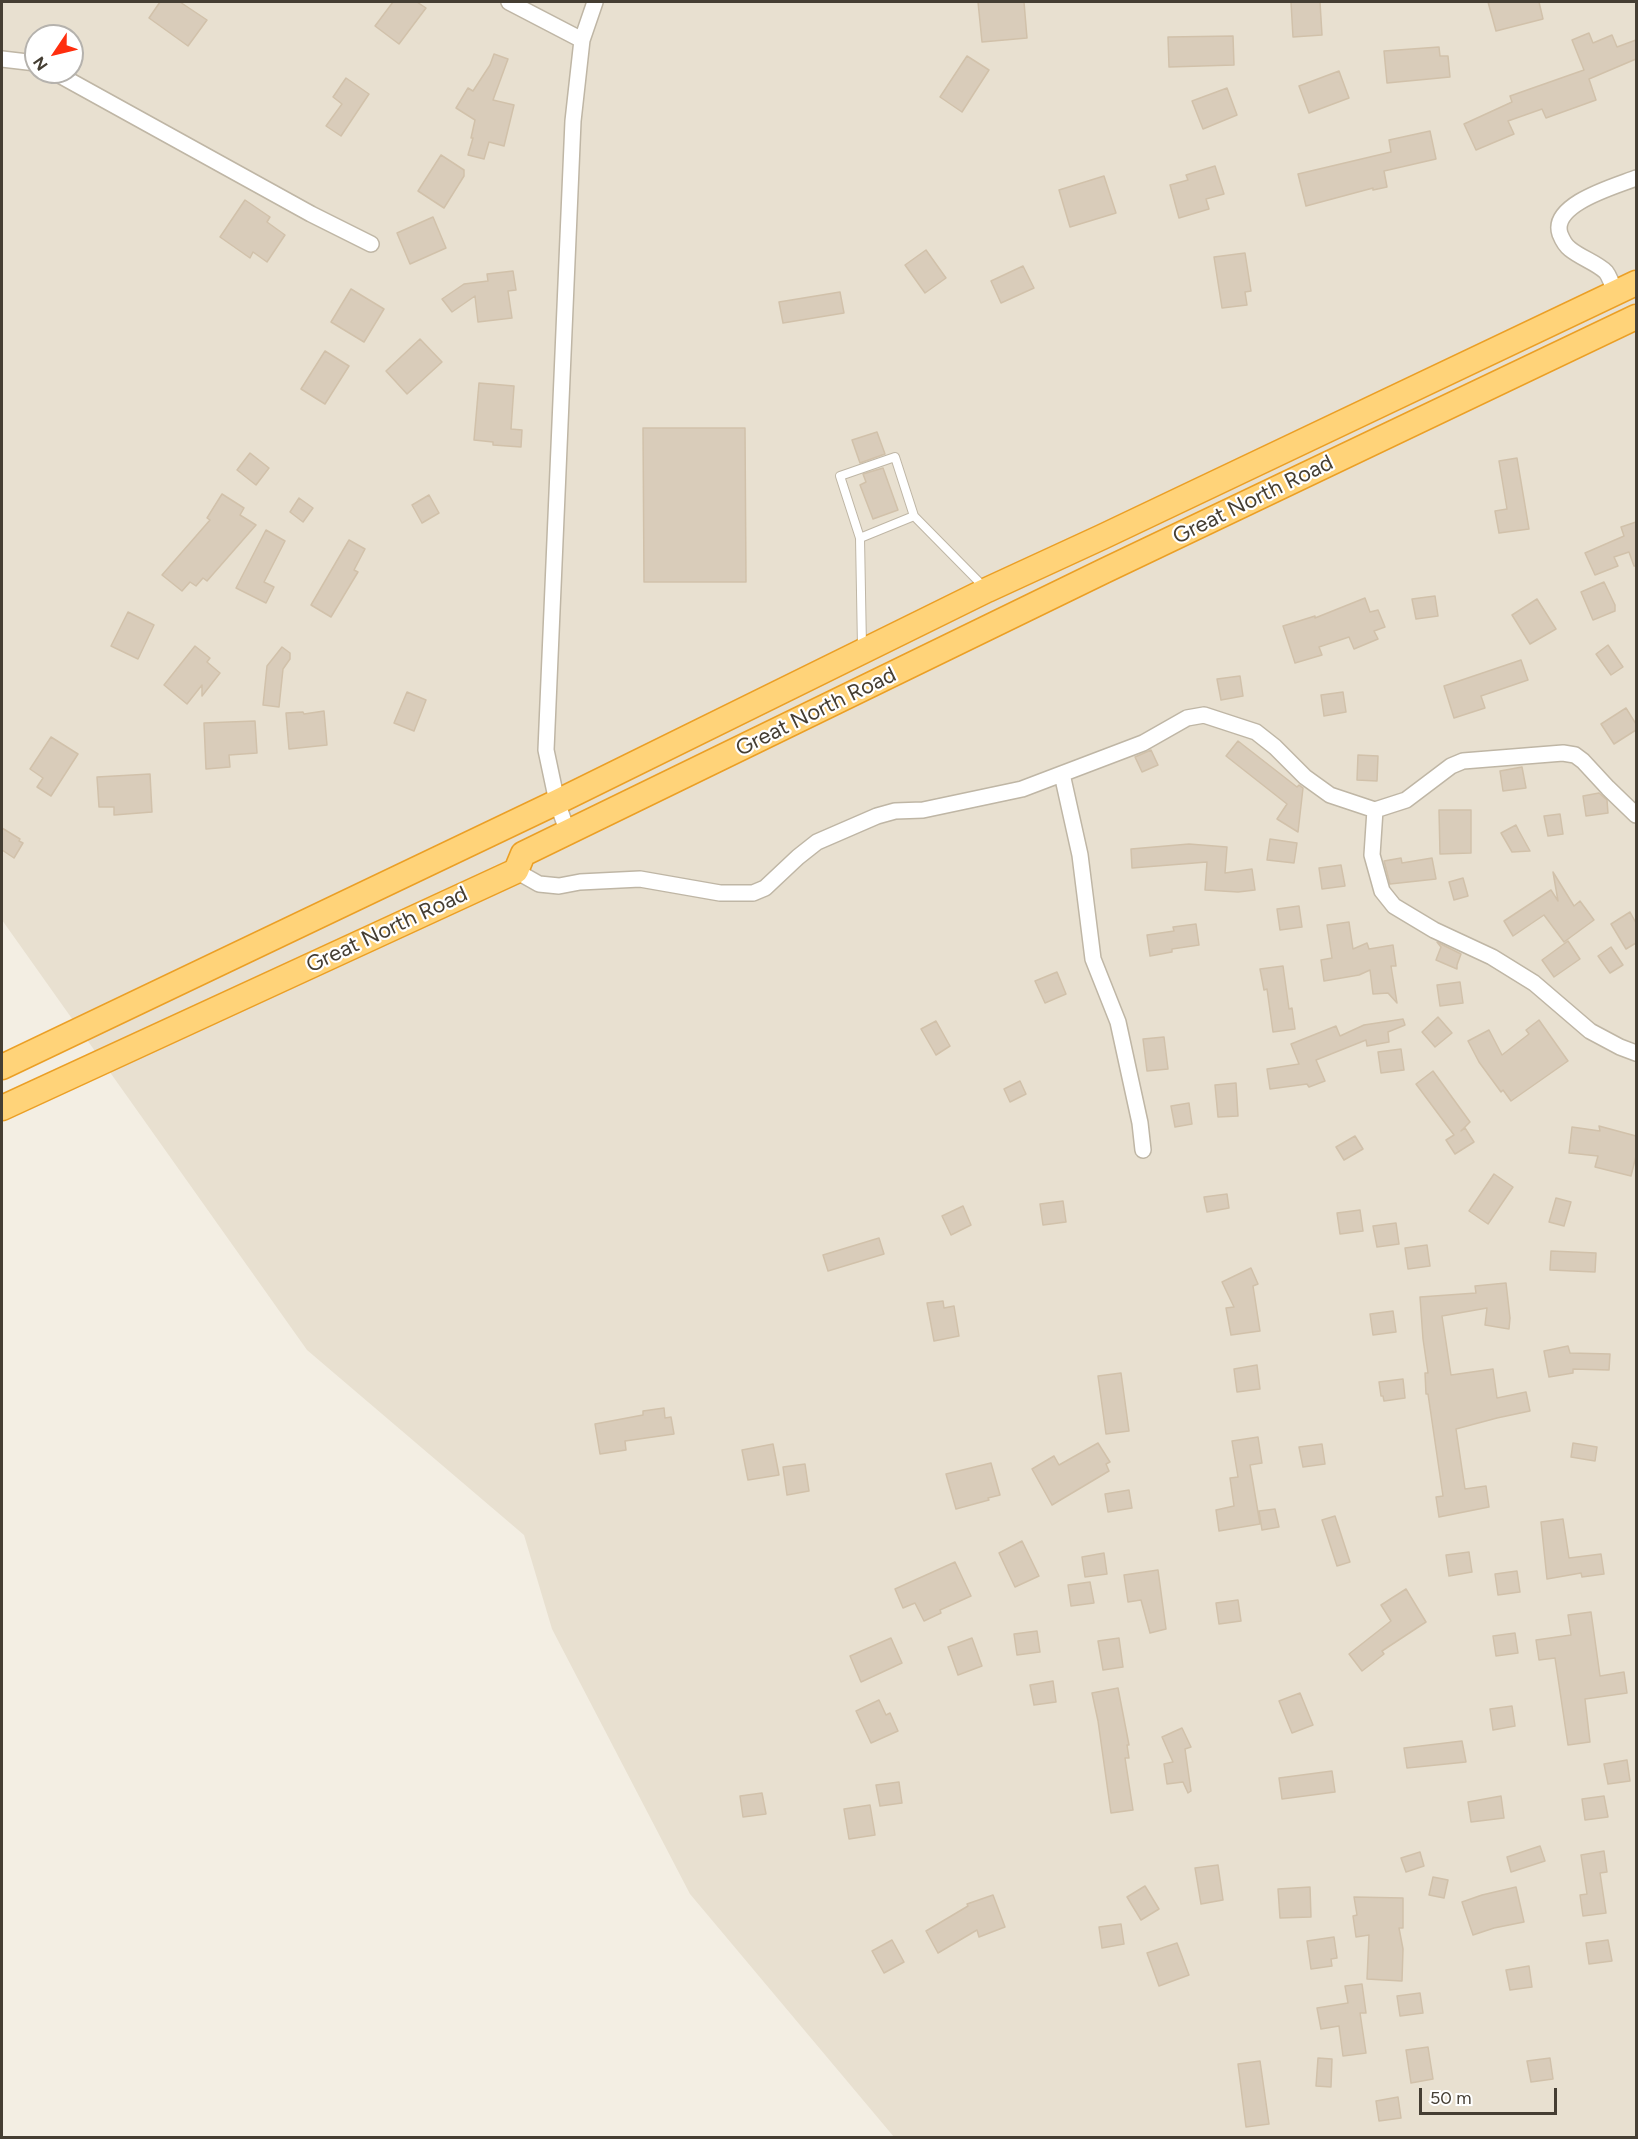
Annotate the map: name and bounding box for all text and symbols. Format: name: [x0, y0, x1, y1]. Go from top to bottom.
north arrow: [24, 24, 84, 84]
text: N: [29, 53, 52, 74]
street label: Great North Road: [1169, 450, 1337, 550]
street label: Great North Road: [732, 662, 900, 762]
street label: Great North Road: [302, 881, 472, 979]
scale bar: [1422, 2076, 1560, 2114]
text: 50 m: [1430, 2087, 1472, 2109]

